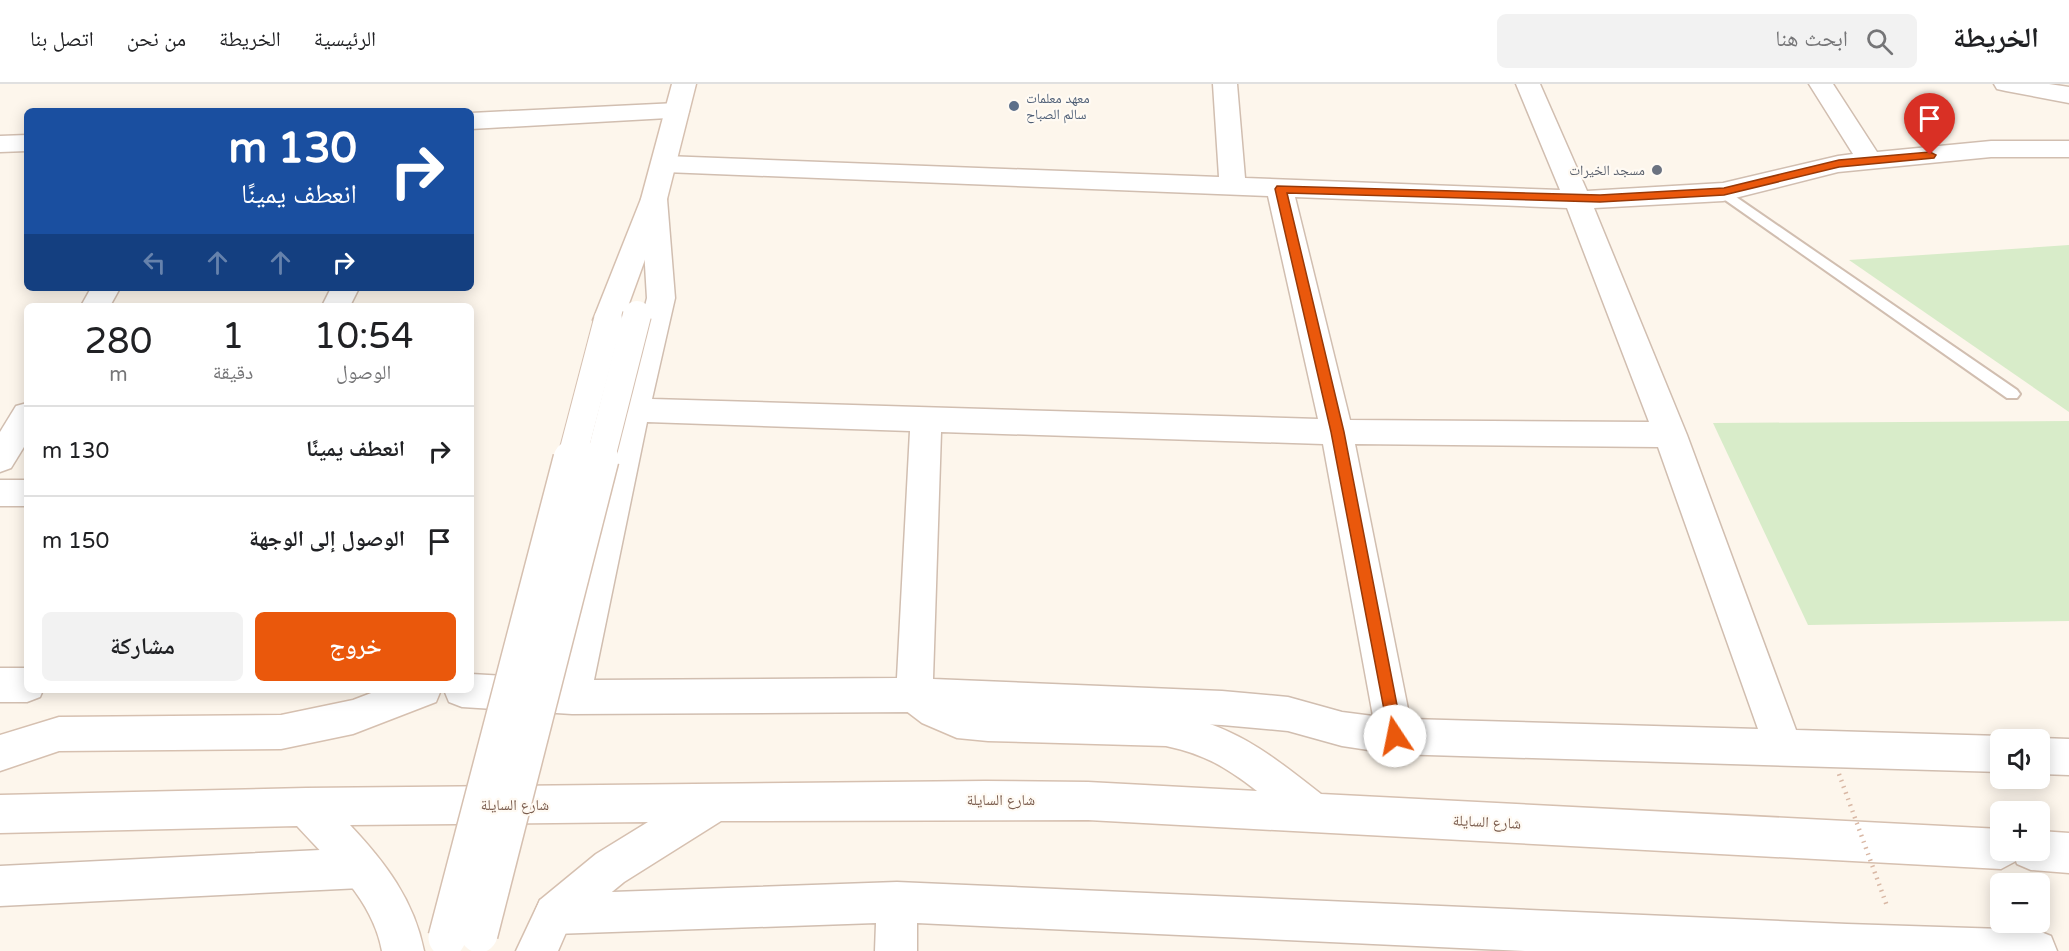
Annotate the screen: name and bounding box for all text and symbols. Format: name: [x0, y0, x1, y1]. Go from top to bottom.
search box: [1497, 14, 1917, 68]
text: الخريطة: [1953, 21, 2039, 55]
icon: search: [1863, 25, 1896, 58]
text: ابحث هنا: [1775, 26, 1848, 52]
text: اتصل بنا: [30, 27, 94, 52]
text: من نحن: [127, 27, 186, 52]
text: الخريطة: [219, 27, 281, 52]
text: الرئيسية: [314, 27, 376, 52]
place label: معهد معلمات سالم الصباح: [1026, 90, 1090, 124]
pin: [1904, 93, 1955, 155]
marker: معهد معلمات سالم الصباح: [1007, 99, 1021, 113]
icon: arrive: [1913, 102, 1946, 135]
text: 130 m: [228, 123, 357, 174]
icon: right: [378, 132, 456, 210]
place label: مسجد الخيرات: [1569, 162, 1645, 179]
marker: مسجد الخيرات: [1650, 163, 1664, 177]
text: انعطف يمينًا: [241, 178, 357, 211]
icon: left: [138, 246, 171, 279]
icon: ahead: [201, 246, 234, 279]
icon: ahead: [264, 246, 297, 279]
icon: right: [327, 246, 360, 279]
text: 1: [222, 315, 244, 358]
text: 10:54: [314, 315, 414, 358]
text: 280: [84, 320, 152, 363]
text: دقيقة: [213, 361, 253, 385]
text: الوصول: [336, 361, 391, 385]
text: m: [109, 363, 128, 387]
icon: right: [423, 435, 456, 468]
text: انعطف يمينًا: [306, 436, 405, 462]
text: 130 m: [42, 438, 109, 464]
icon: arrive: [423, 525, 456, 558]
text: الوصول إلى الوجهة: [249, 526, 405, 552]
text: 150 m: [42, 528, 109, 554]
button: مشاركة: [42, 612, 243, 681]
button: خروج: [255, 612, 456, 681]
position arrow: [1363, 704, 1427, 768]
map controls: [1990, 729, 2050, 933]
button: sound: [1990, 729, 2050, 789]
street label: شارع السايلة: [967, 791, 1035, 810]
street label: شارع السايلة: [481, 796, 549, 815]
button: +: [1990, 801, 2050, 861]
street label: شارع السايلة: [1452, 811, 1522, 834]
button: −: [1990, 873, 2050, 933]

